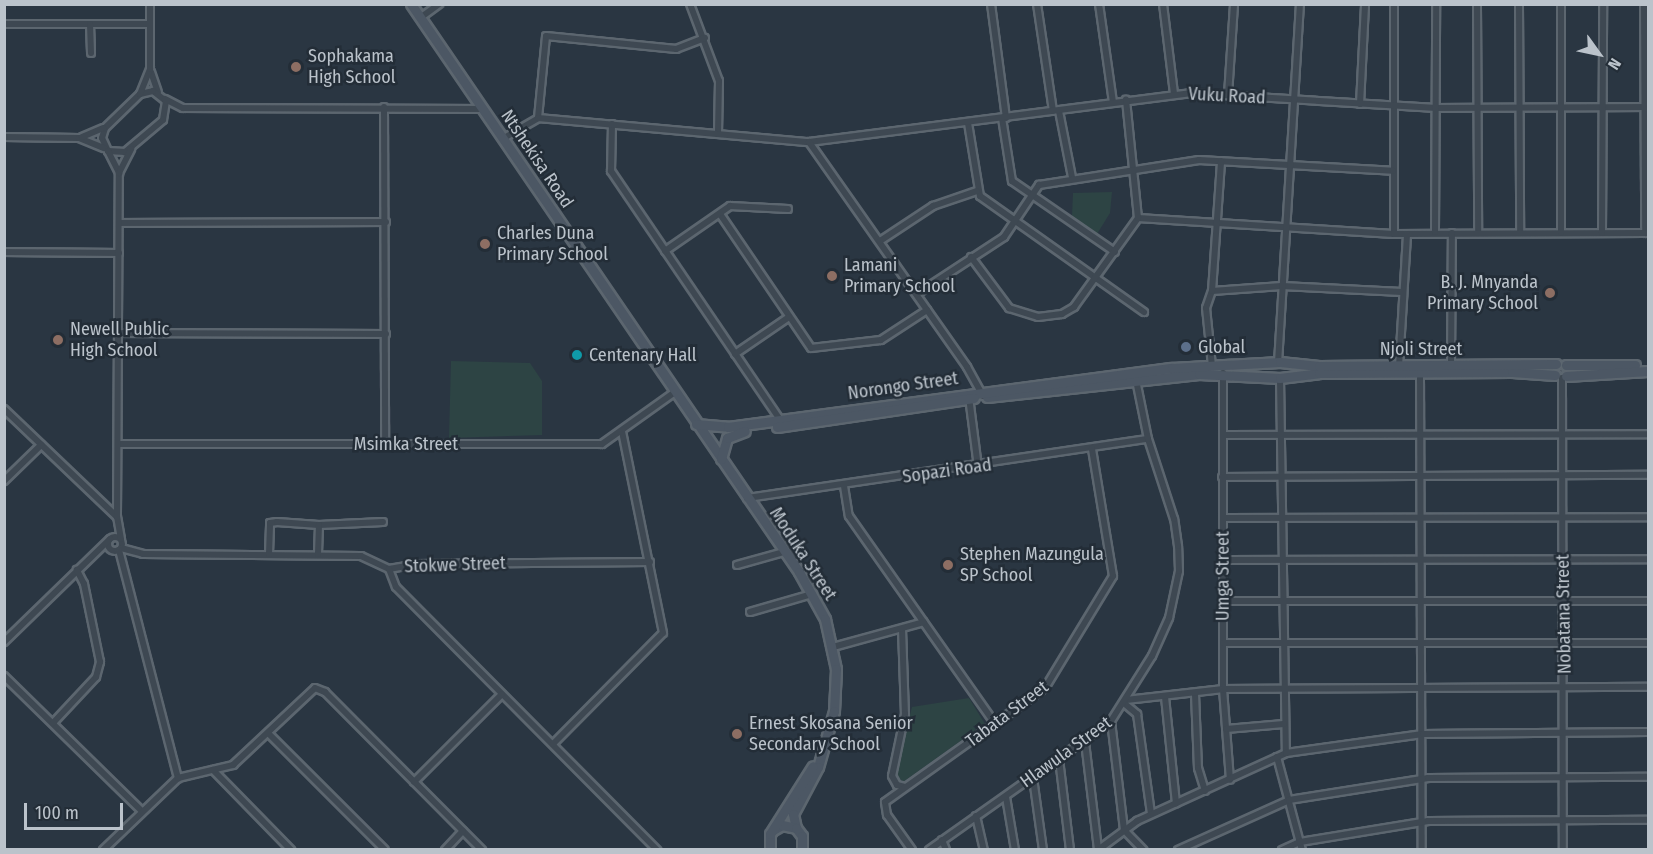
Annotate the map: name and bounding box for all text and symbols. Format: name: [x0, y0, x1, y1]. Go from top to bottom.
north arrow: [1569, 24, 1629, 84]
place label: Sophakama High School: [308, 46, 395, 88]
text: N: [1604, 55, 1625, 73]
marker: Sophakama High School: [289, 60, 303, 74]
street label: Vuku Road: [1188, 83, 1266, 109]
street label: Ntshekisa Road: [496, 106, 578, 212]
place label: Charles Duna Primary School: [497, 223, 608, 266]
marker: Charles Duna Primary School: [478, 237, 492, 251]
place label: Lamani Primary School: [844, 255, 955, 298]
marker: Lamani Primary School: [825, 269, 839, 283]
place label: B. J. Mnyanda Primary School: [1427, 272, 1538, 314]
marker: B. J. Mnyanda Primary School: [1543, 286, 1557, 300]
place label: Newell Public High School: [70, 319, 169, 362]
marker: Newell Public High School: [51, 333, 65, 347]
place label: Global: [1198, 336, 1245, 358]
street label: Njoli Street: [1380, 338, 1462, 360]
marker: Global: [1179, 340, 1193, 354]
place label: Centenary Hall: [589, 344, 697, 366]
marker: Centenary Hall: [570, 348, 584, 362]
street label: Norongo Street: [846, 368, 960, 404]
street label: Msimka Street: [354, 433, 458, 455]
street label: Sopazi Road: [901, 454, 993, 488]
street label: Moduka Street: [765, 503, 841, 605]
street label: Umga Street: [1212, 531, 1234, 621]
place label: Stephen Mazungula SP School: [960, 544, 1104, 586]
street label: Stokwe Street: [404, 552, 506, 578]
street label: Nobatana Street: [1552, 554, 1576, 674]
marker: Stephen Mazungula SP School: [941, 558, 955, 572]
street label: Tabata Street: [962, 676, 1052, 752]
street label: Hlawula Street: [1016, 712, 1116, 792]
place label: Ernest Skosana Senior Secondary School: [749, 713, 913, 756]
marker: Ernest Skosana Senior Secondary School: [730, 727, 744, 741]
scale bar: [27, 791, 126, 829]
text: 100 m: [35, 802, 79, 824]

